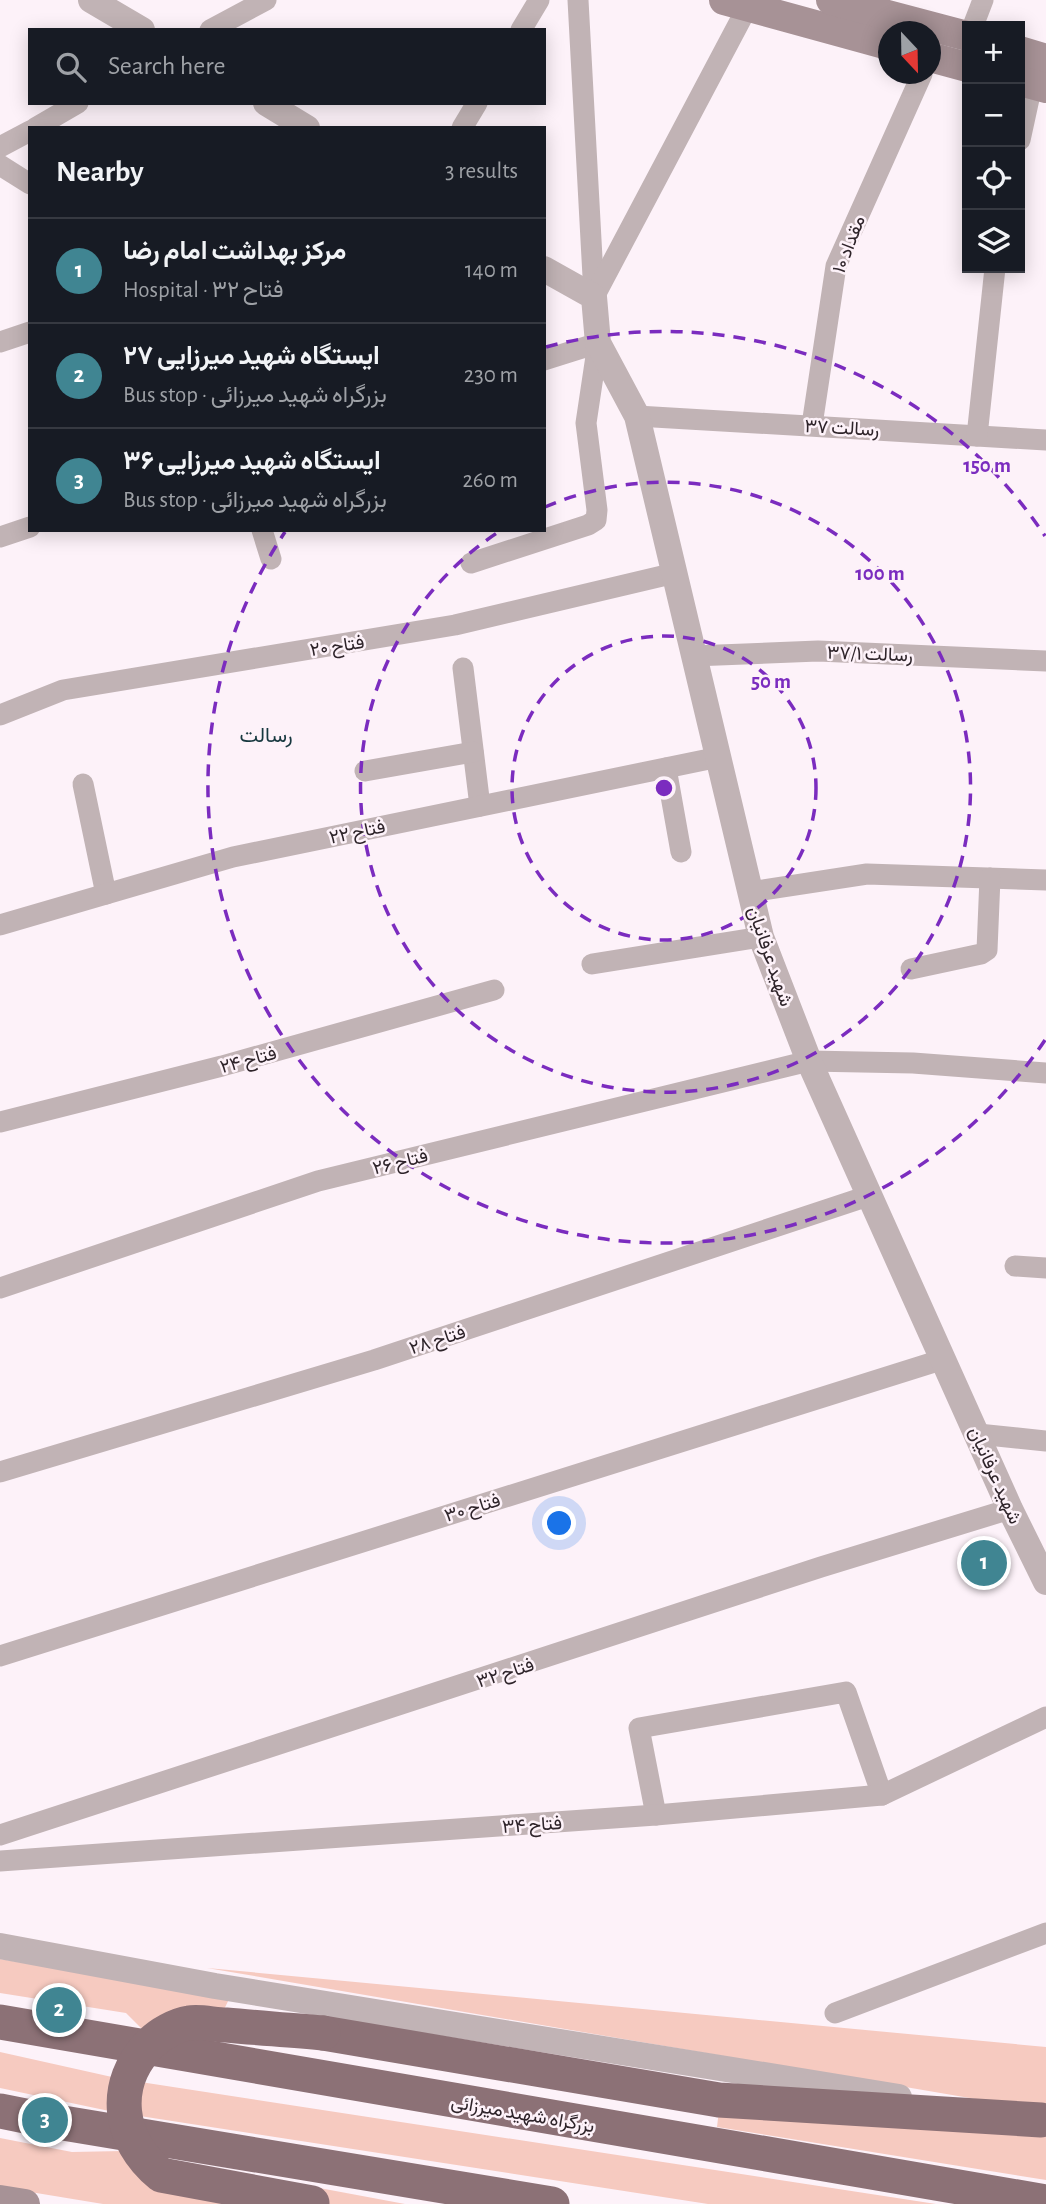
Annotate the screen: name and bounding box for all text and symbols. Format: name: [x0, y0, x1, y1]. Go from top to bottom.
north arrow: [878, 21, 941, 84]
map controls: [962, 21, 1025, 273]
button: +: [962, 21, 1025, 84]
search box: [28, 28, 546, 105]
icon: search: [52, 48, 90, 86]
text: Search here: [108, 53, 226, 79]
button: −: [962, 84, 1025, 147]
button: locate: [962, 147, 1025, 210]
text: Nearby: [56, 157, 144, 187]
text: 3 results: [445, 160, 518, 183]
button: layers: [962, 210, 1025, 273]
street label: مقداد ۱۰: [830, 213, 869, 276]
text: مرکز بهداشت امام رضا: [123, 238, 346, 264]
text: 1: [75, 259, 83, 282]
text: 140 m: [465, 259, 518, 282]
text: Hospital · فتاح ۳۲: [123, 279, 284, 302]
text: ایستگاه شهید میرزایی ۲۷: [123, 343, 380, 369]
text: 2: [74, 364, 84, 387]
text: 230 m: [464, 364, 518, 387]
text: Bus stop · بزرگراه شهید میرزائی: [123, 384, 387, 407]
street label: رسالت ۳۷: [804, 417, 880, 441]
text: ایستگاه شهید میرزایی ۳۶: [123, 448, 381, 474]
text: 150 m: [963, 455, 1011, 476]
text: 3: [74, 469, 84, 492]
text: 260 m: [462, 469, 518, 492]
text: Bus stop · بزرگراه شهید میرزائی: [123, 489, 387, 512]
text: 100 m: [855, 563, 905, 584]
street label: فتاح ۲۰: [309, 633, 366, 662]
street label: رسالت ۳۷/۱: [827, 644, 913, 666]
text: 50 m: [751, 671, 791, 692]
district label: رسالت: [239, 725, 293, 748]
centre of rings: [652, 776, 676, 800]
street label: فتاح ۲۲: [328, 817, 387, 850]
street label: شهید عرفانیان: [743, 904, 796, 1009]
street label: فتاح ۲۴: [218, 1044, 279, 1079]
street label: فتاح ۲۶: [371, 1146, 430, 1180]
street label: فتاح ۲۸: [407, 1322, 469, 1360]
street label: شهید عرفانیان: [964, 1424, 1025, 1528]
street label: فتاح ۳۰: [442, 1491, 503, 1528]
your location: [542, 1506, 576, 1540]
pin: 1: [961, 1537, 1007, 1589]
street label: فتاح ۳۲: [474, 1655, 537, 1694]
street label: فتاح ۳۴: [501, 1814, 563, 1839]
pin: 2: [36, 1984, 82, 2036]
street label: بزرگراه شهید میرزائی: [449, 2092, 596, 2137]
pin: 3: [22, 2094, 68, 2146]

